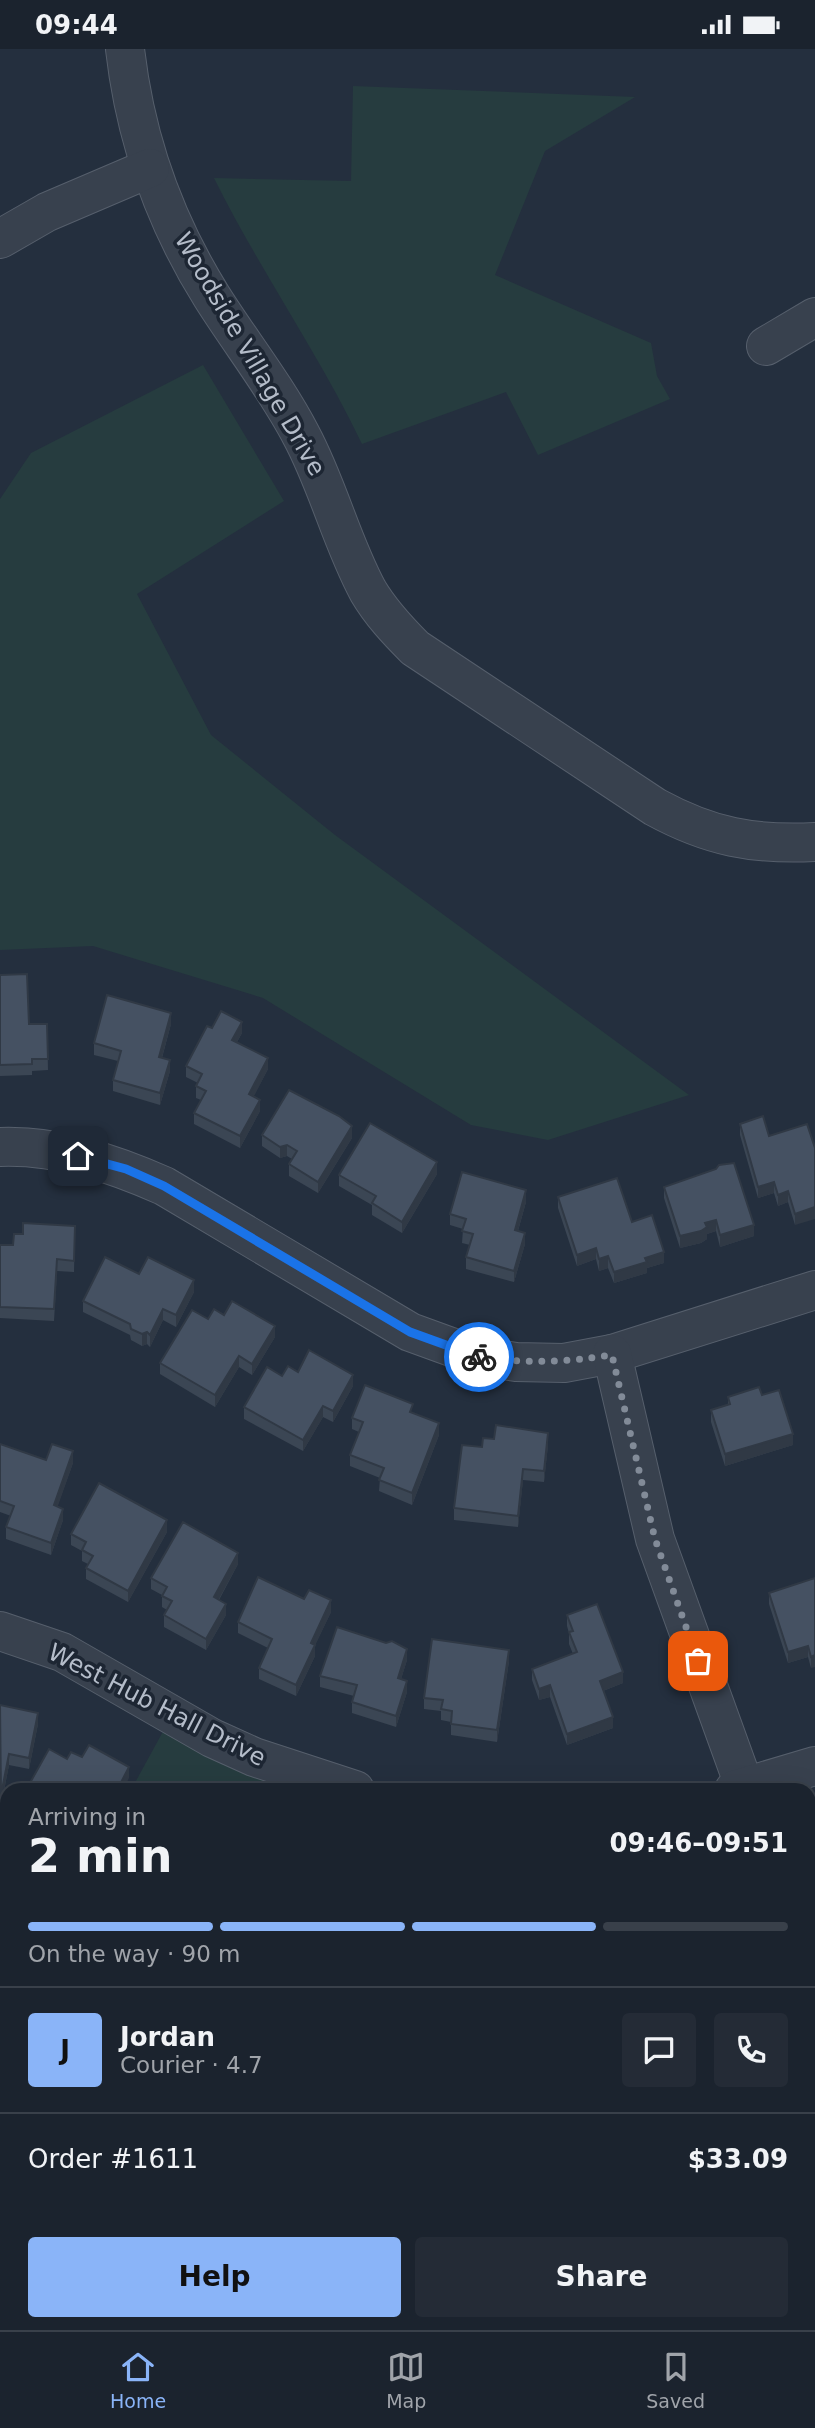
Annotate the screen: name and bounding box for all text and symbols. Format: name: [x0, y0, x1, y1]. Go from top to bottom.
text: 09:44: [35, 10, 118, 40]
street label: Woodside Village Drive: [169, 228, 331, 480]
pin: [48, 1126, 108, 1186]
icon: home: [59, 1137, 97, 1175]
courier: [444, 1322, 514, 1392]
icon: bike: [460, 1338, 498, 1376]
pin: [668, 1631, 728, 1691]
street label: West Hub Hall Drive: [44, 1638, 270, 1772]
icon: bag: [679, 1642, 717, 1680]
text: Arriving in: [28, 1804, 146, 1830]
text: 09:46–09:51: [609, 1828, 788, 1858]
text: 2 min: [28, 1829, 172, 1883]
text: On the way · 90 m: [28, 1941, 240, 1967]
button: chat: [622, 2013, 696, 2087]
button: phone: [714, 2013, 788, 2087]
text: Jordan: [120, 2022, 215, 2052]
text: J: [60, 2035, 70, 2065]
text: Courier · 4.7: [120, 2052, 263, 2078]
text: Order #1611: [28, 2144, 198, 2174]
text: $33.09: [688, 2144, 788, 2174]
button: Help: [28, 2237, 401, 2317]
button: Share: [415, 2237, 788, 2317]
tab: Home: [110, 2348, 166, 2412]
tab: Map: [386, 2348, 426, 2412]
tab: Saved: [646, 2348, 705, 2412]

